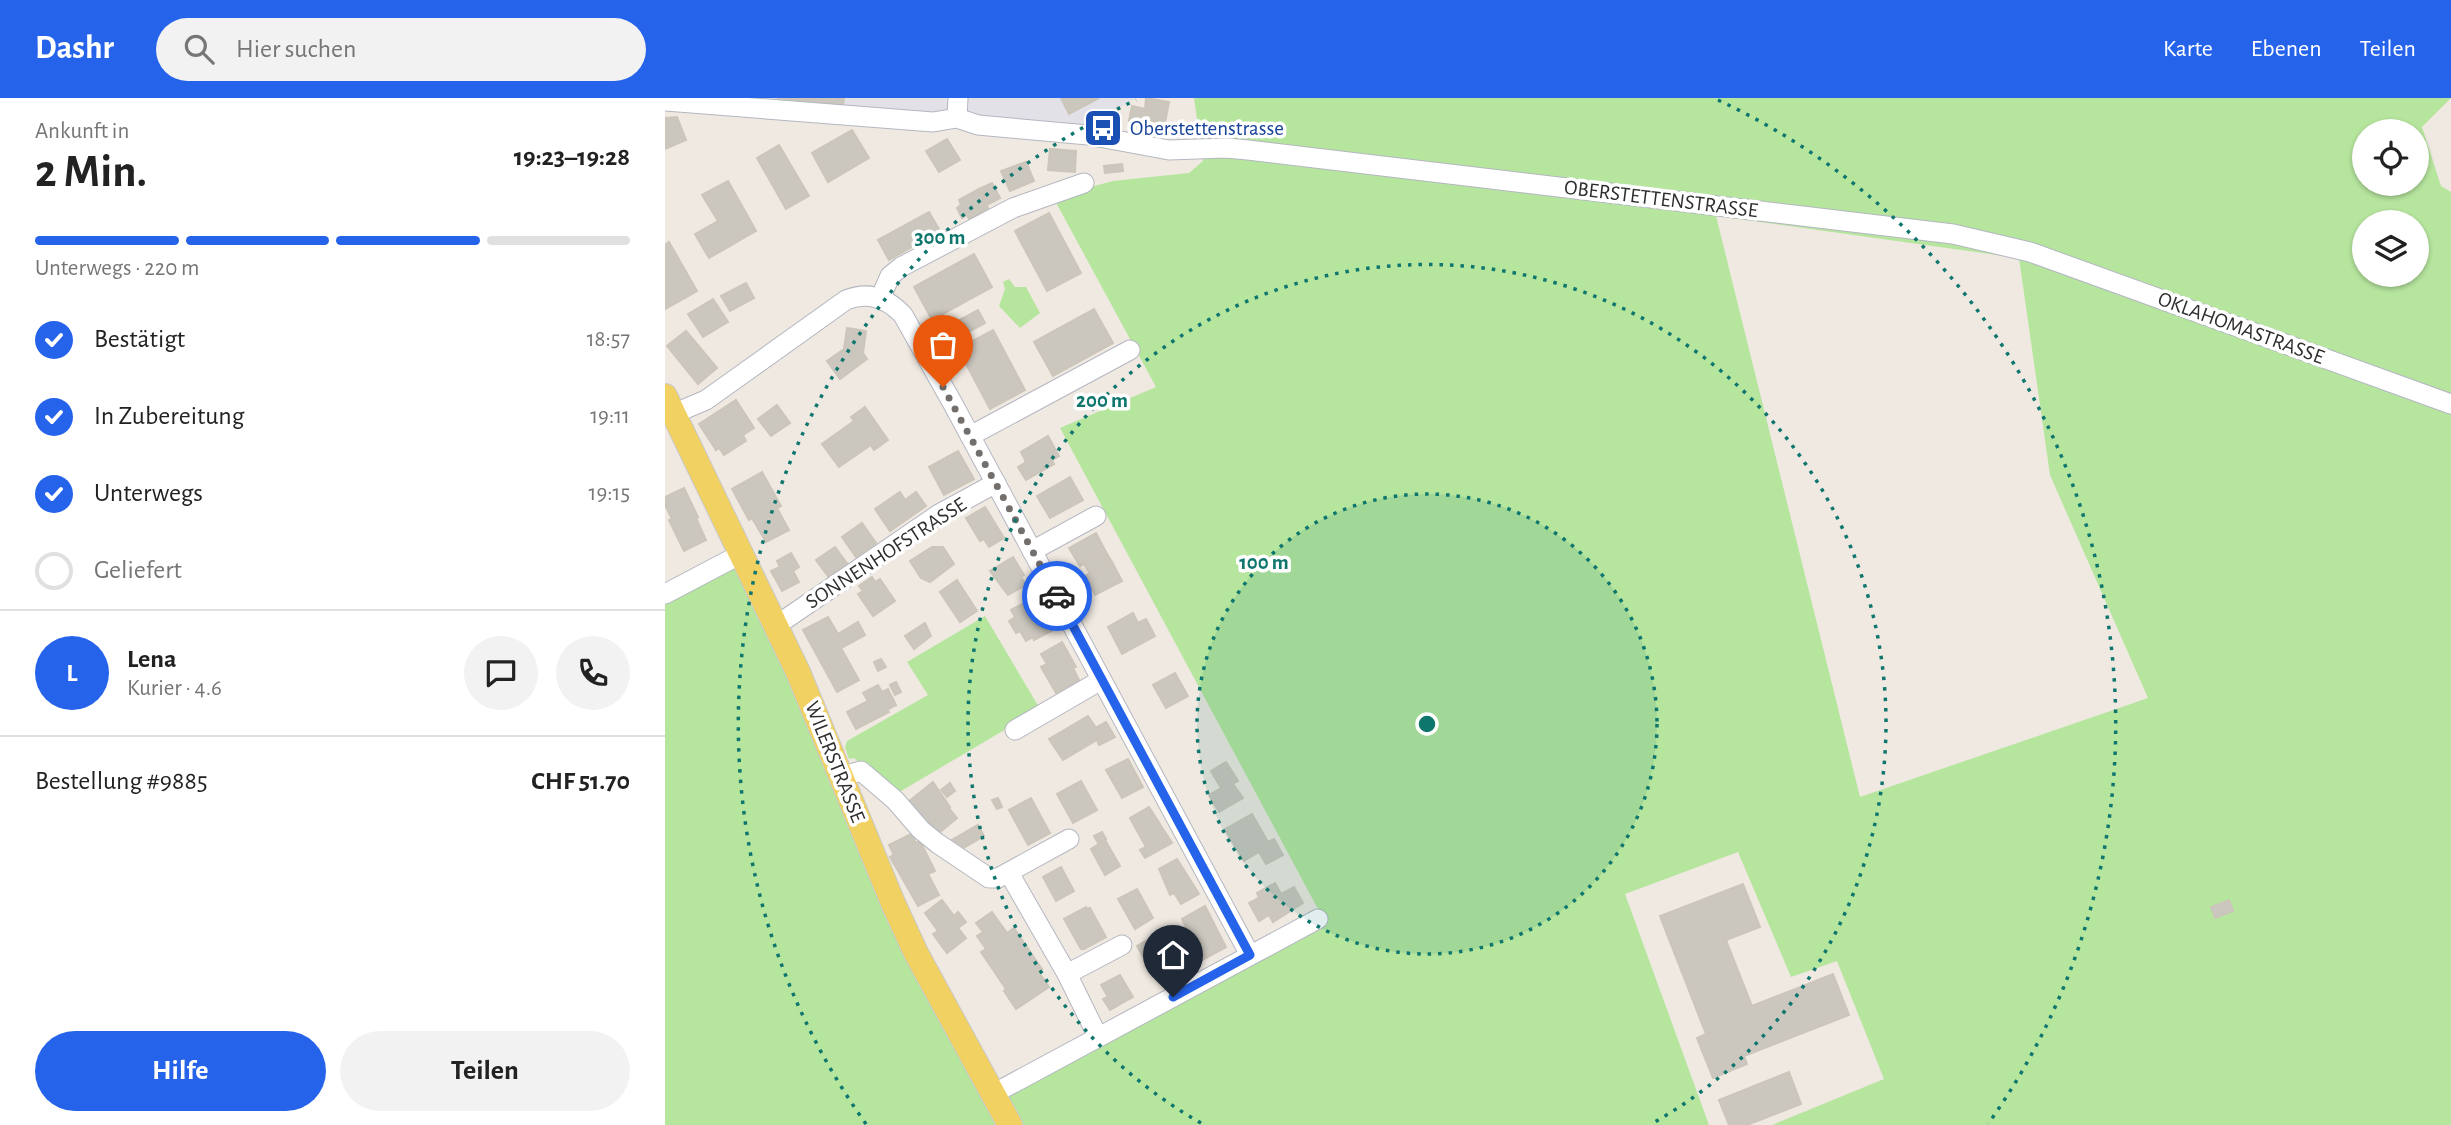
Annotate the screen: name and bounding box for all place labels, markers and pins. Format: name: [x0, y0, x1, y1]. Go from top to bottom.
bus stop icon: Oberstettenstrasse: [1082, 107, 1124, 149]
place label: Oberstettenstrasse: [1130, 118, 1284, 139]
pin: [913, 315, 973, 387]
centre of rings: [1415, 712, 1439, 736]
pin: [1143, 925, 1203, 997]

